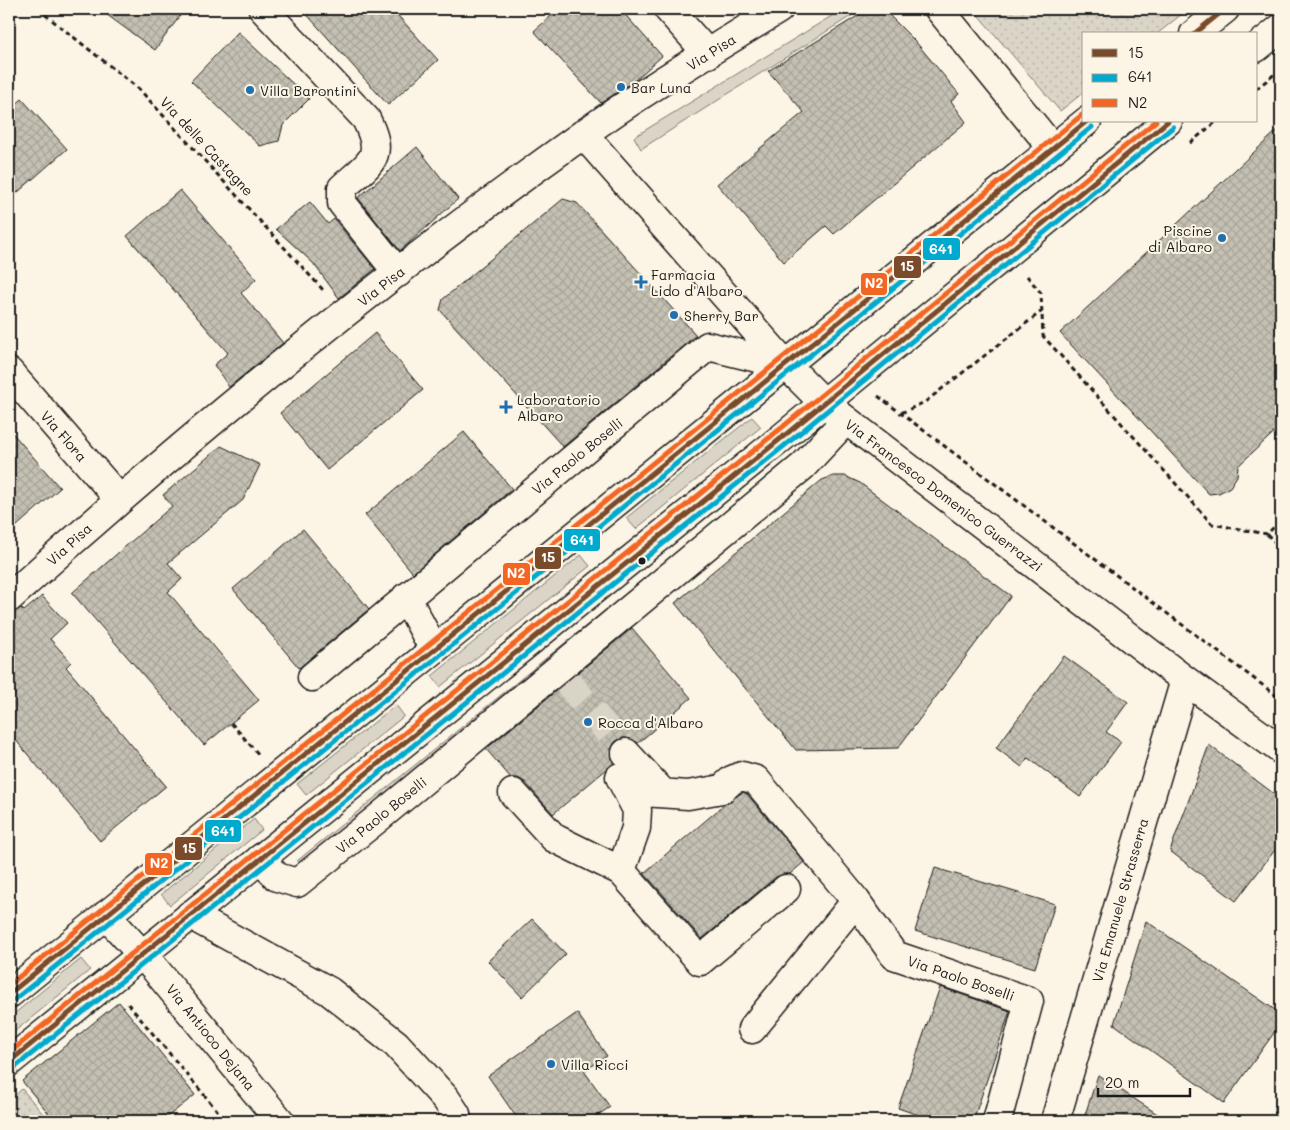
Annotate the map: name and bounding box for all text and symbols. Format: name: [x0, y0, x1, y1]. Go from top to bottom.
street label: Via Pisa: [683, 29, 739, 75]
legend: [1082, 32, 1258, 122]
text: 15: [1128, 42, 1143, 62]
text: 641: [1128, 66, 1153, 86]
place label: Bar Luna: [631, 78, 691, 97]
place label: Villa Barontini: [260, 81, 357, 100]
marker: Bar Luna: [615, 81, 627, 93]
marker: Villa Barontini: [244, 84, 256, 96]
street label: Via delle Castagne: [156, 92, 258, 200]
text: N2: [1128, 92, 1147, 112]
place label: Piscine di Albaro: [1148, 221, 1212, 256]
marker: Piscine di Albaro: [1216, 232, 1228, 244]
line badge: 641: [922, 237, 961, 261]
text: 641: [929, 239, 953, 258]
line badge: 15: [893, 255, 922, 279]
text: 15: [900, 256, 914, 275]
street label: Via Pisa: [354, 262, 408, 310]
place label: Farmacia Lido d'Albaro: [651, 265, 742, 300]
line badge: N2: [860, 272, 888, 296]
text: N2: [865, 273, 883, 292]
marker: Farmacia Lido d'Albaro: [635, 276, 647, 288]
place label: Sherry Bar: [684, 306, 759, 325]
marker: Sherry Bar: [668, 309, 680, 321]
place label: Laboratorio Albaro: [517, 390, 600, 425]
marker: Laboratorio Albaro: [499, 400, 513, 414]
street label: Via Flora: [37, 406, 91, 466]
street label: Via Paolo Boselli: [527, 413, 627, 499]
street label: Via Francesco Domenico Guerrazzi: [841, 414, 1047, 576]
street label: Via Pisa: [42, 519, 96, 569]
line badge: 641: [563, 528, 601, 552]
text: 641: [570, 530, 594, 549]
line badge: 15: [534, 546, 562, 570]
text: 15: [541, 547, 555, 566]
unlabelled marker: [637, 556, 647, 566]
line badge: N2: [502, 562, 531, 586]
text: N2: [507, 563, 525, 582]
place label: Rocca d'Albaro: [598, 713, 703, 732]
marker: Rocca d'Albaro: [582, 716, 594, 728]
street label: Via Paolo Boselli: [331, 772, 431, 858]
street label: Via Emanuele Strasserra: [1087, 816, 1153, 984]
line badge: 641: [204, 819, 242, 843]
text: 641: [211, 821, 235, 840]
line badge: 15: [174, 836, 203, 861]
text: 15: [182, 838, 196, 857]
line badge: N2: [144, 852, 173, 876]
text: N2: [150, 853, 168, 872]
street label: Via Paolo Boselli: [905, 951, 1017, 1005]
street label: Via Antioco Dejana: [162, 980, 260, 1094]
place label: Villa Ricci: [561, 1055, 629, 1074]
marker: Villa Ricci: [545, 1058, 557, 1070]
scale bar: [1098, 1065, 1190, 1097]
text: 20 m: [1105, 1072, 1139, 1092]

